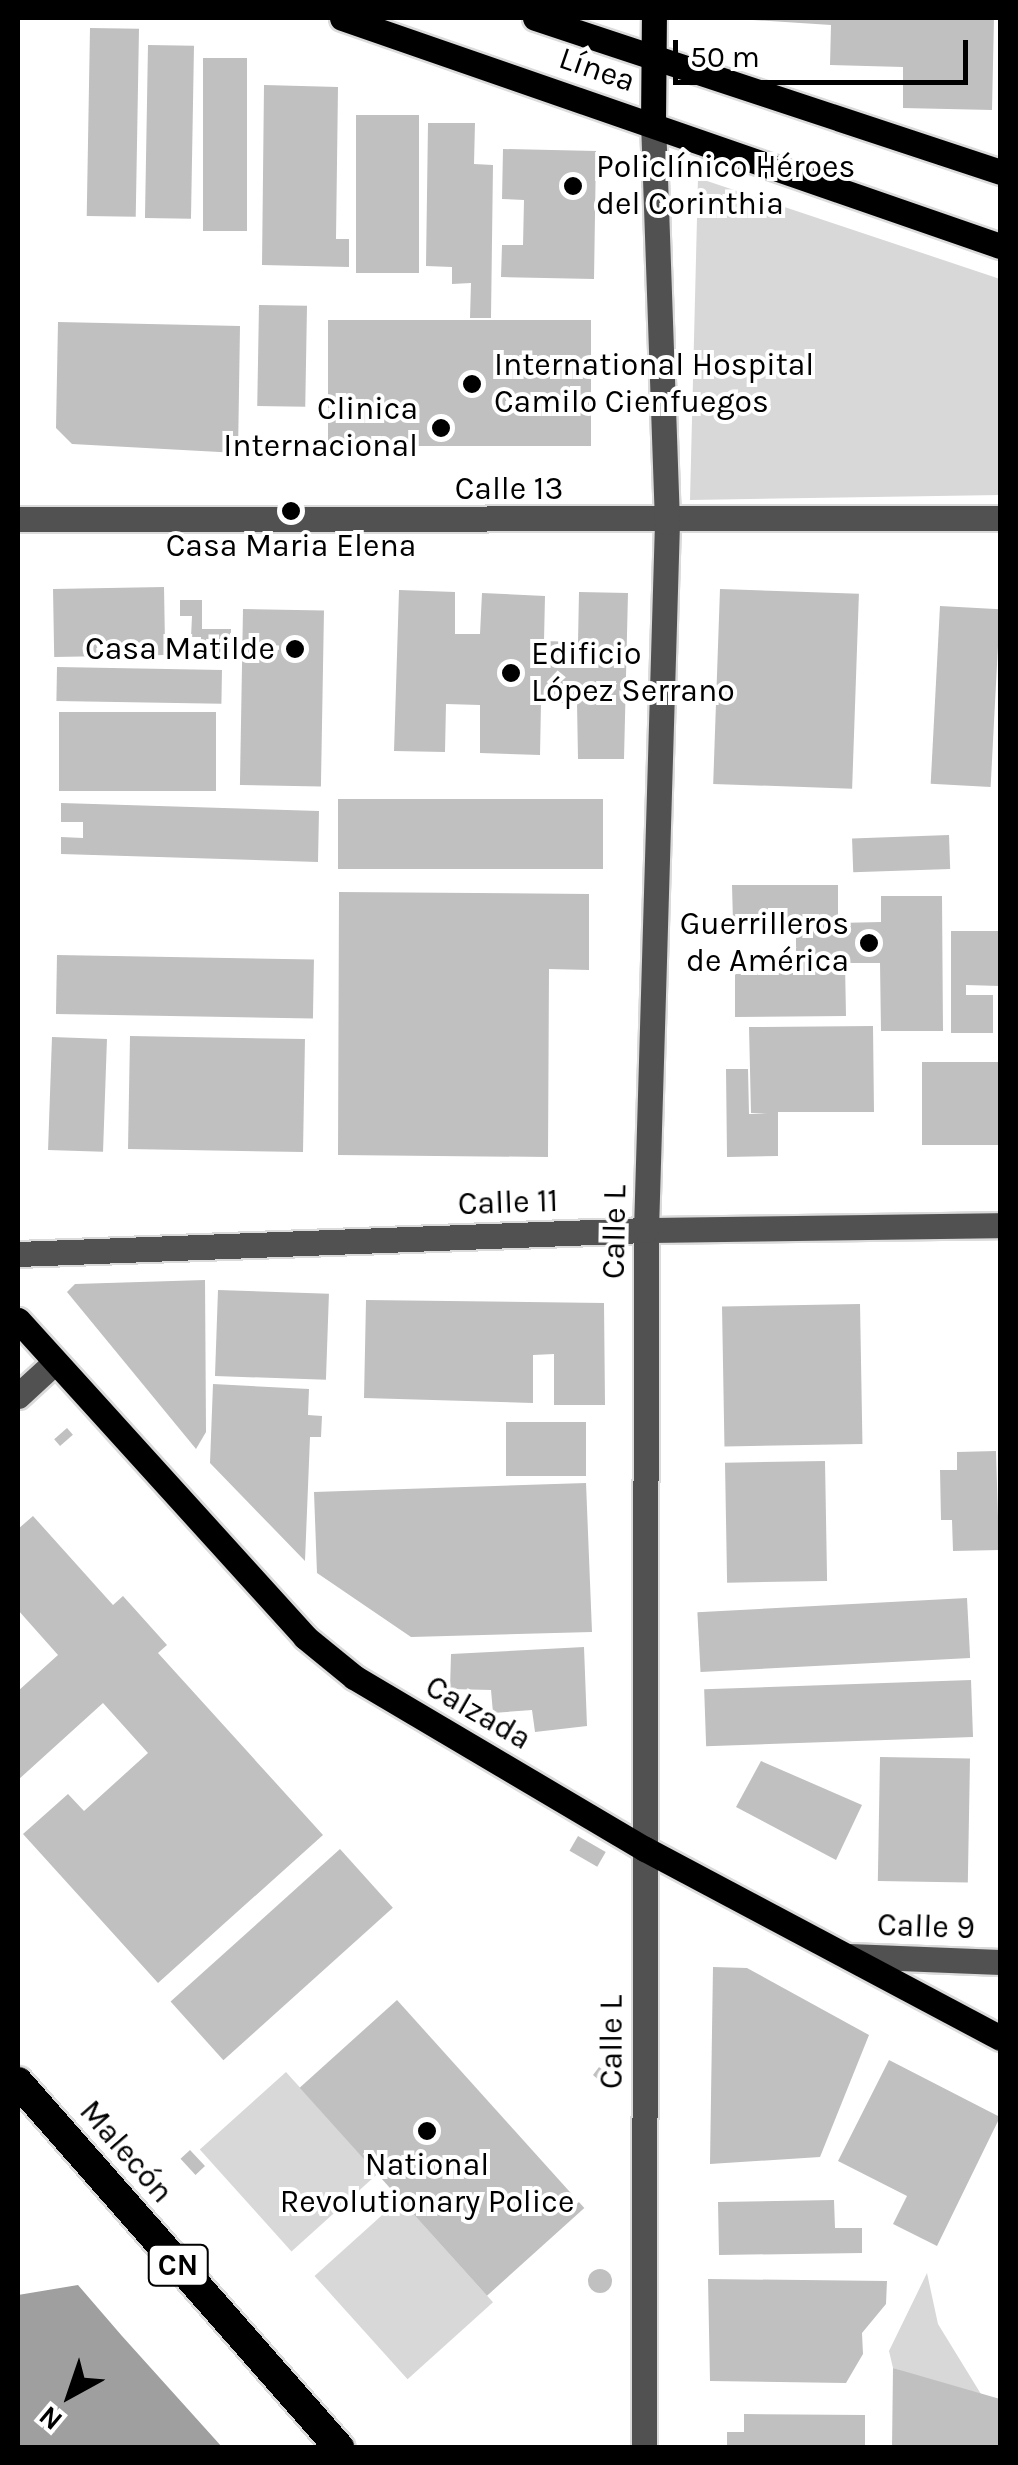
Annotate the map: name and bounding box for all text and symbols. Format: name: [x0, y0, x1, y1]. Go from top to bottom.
scale bar: [678, 20, 973, 82]
street label: Línea: [554, 39, 640, 101]
text: 50 m: [690, 39, 760, 75]
place label: Policlínico Héroes del Corinthia: [596, 149, 855, 224]
marker: Policlínico Héroes del Corinthia: [560, 173, 586, 199]
place label: International Hospital Camilo Cienfuegos: [494, 347, 814, 422]
marker: International Hospital Camilo Cienfuegos: [459, 371, 485, 397]
place label: Clinica Internacional: [223, 391, 418, 466]
marker: Clinica Internacional: [428, 415, 454, 441]
street label: Calle 13: [455, 470, 563, 508]
marker: Casa Maria Elena: [280, 500, 302, 522]
place label: Casa Maria Elena: [166, 527, 416, 565]
place label: Casa Matilde: [85, 630, 275, 668]
place label: Edificio López Serrano: [531, 636, 735, 711]
marker: Casa Matilde: [284, 638, 306, 660]
marker: Edificio López Serrano: [500, 662, 522, 684]
place label: Guerrilleros de América: [680, 906, 849, 981]
marker: Guerrilleros de América: [858, 932, 880, 954]
street label: Calle 11: [457, 1182, 559, 1224]
street label: Calle L: [595, 1185, 635, 1279]
street label: Calzada: [418, 1667, 538, 1759]
street label: Calle 9: [876, 1906, 976, 1948]
street label: Calle L: [593, 1995, 631, 2089]
street label: Malecón: [71, 2093, 181, 2211]
marker: National Revolutionary Police: [416, 2120, 438, 2142]
place label: National Revolutionary Police: [280, 2147, 574, 2222]
road number: CN: [146, 2240, 210, 2290]
north arrow: [20, 2345, 120, 2445]
text: N: [32, 2399, 69, 2437]

